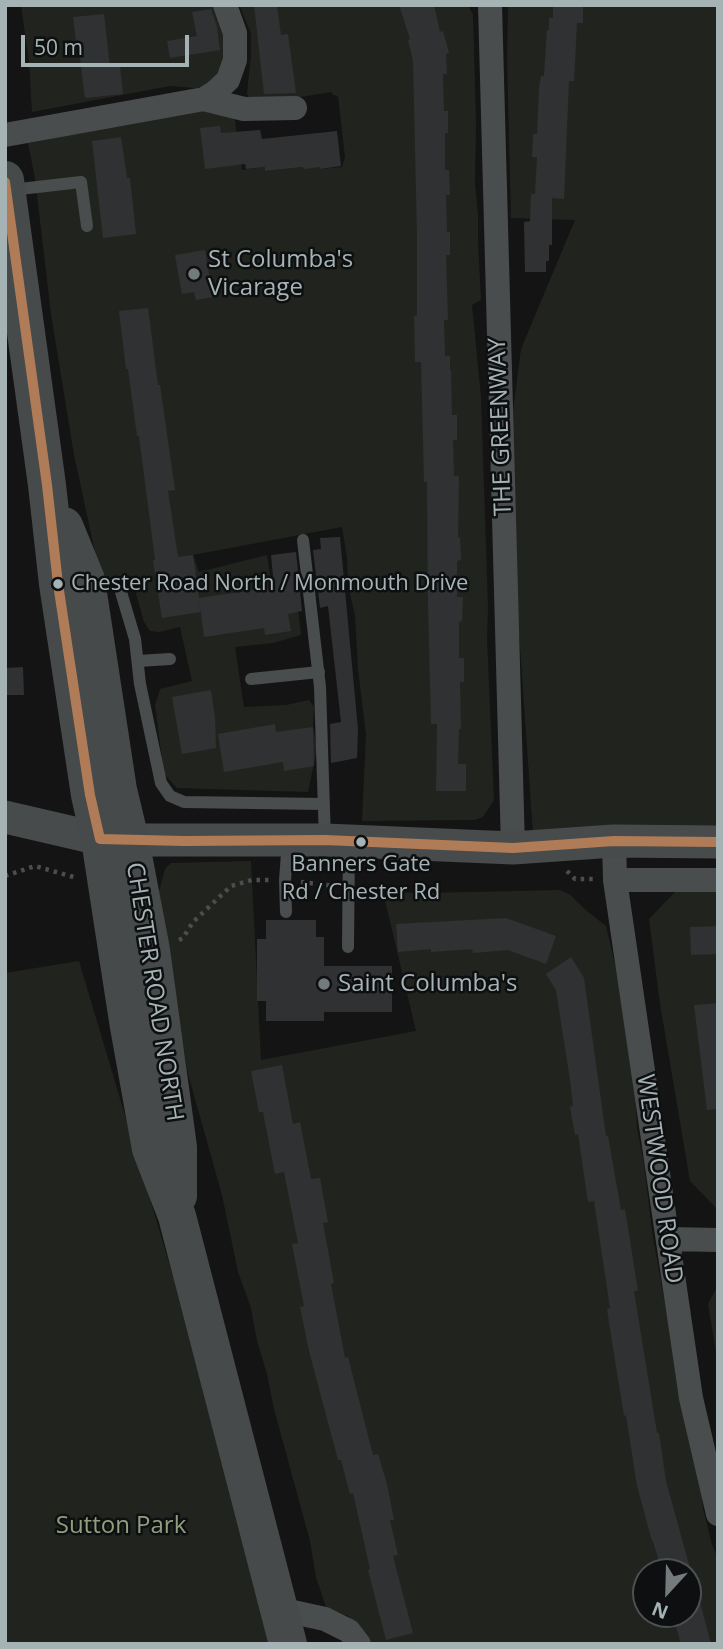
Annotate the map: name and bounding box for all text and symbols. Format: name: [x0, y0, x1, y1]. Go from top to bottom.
scale bar: [24, 21, 192, 65]
text: 50 m: [34, 33, 83, 61]
place label: St Columba's Vicarage: [208, 246, 353, 302]
marker: St Columba's Vicarage: [186, 266, 202, 282]
street label: THE GREENWAY: [483, 337, 519, 517]
place label: Chester Road North / Monmouth Drive: [71, 571, 468, 597]
marker: Chester Road North / Monmouth Drive: [51, 577, 65, 591]
marker: Banners Gate Rd / Chester Rd: [354, 835, 368, 849]
place label: Banners Gate Rd / Chester Rd: [282, 852, 440, 903]
street label: CHESTER ROAD NORTH: [119, 861, 189, 1123]
place label: Saint Columba's: [338, 970, 517, 998]
marker: Saint Columba's: [316, 976, 332, 992]
street label: WESTWOOD ROAD: [630, 1072, 688, 1286]
park label: Sutton Park: [56, 1512, 186, 1540]
north arrow: [632, 1558, 702, 1628]
text: N: [648, 1596, 672, 1626]

